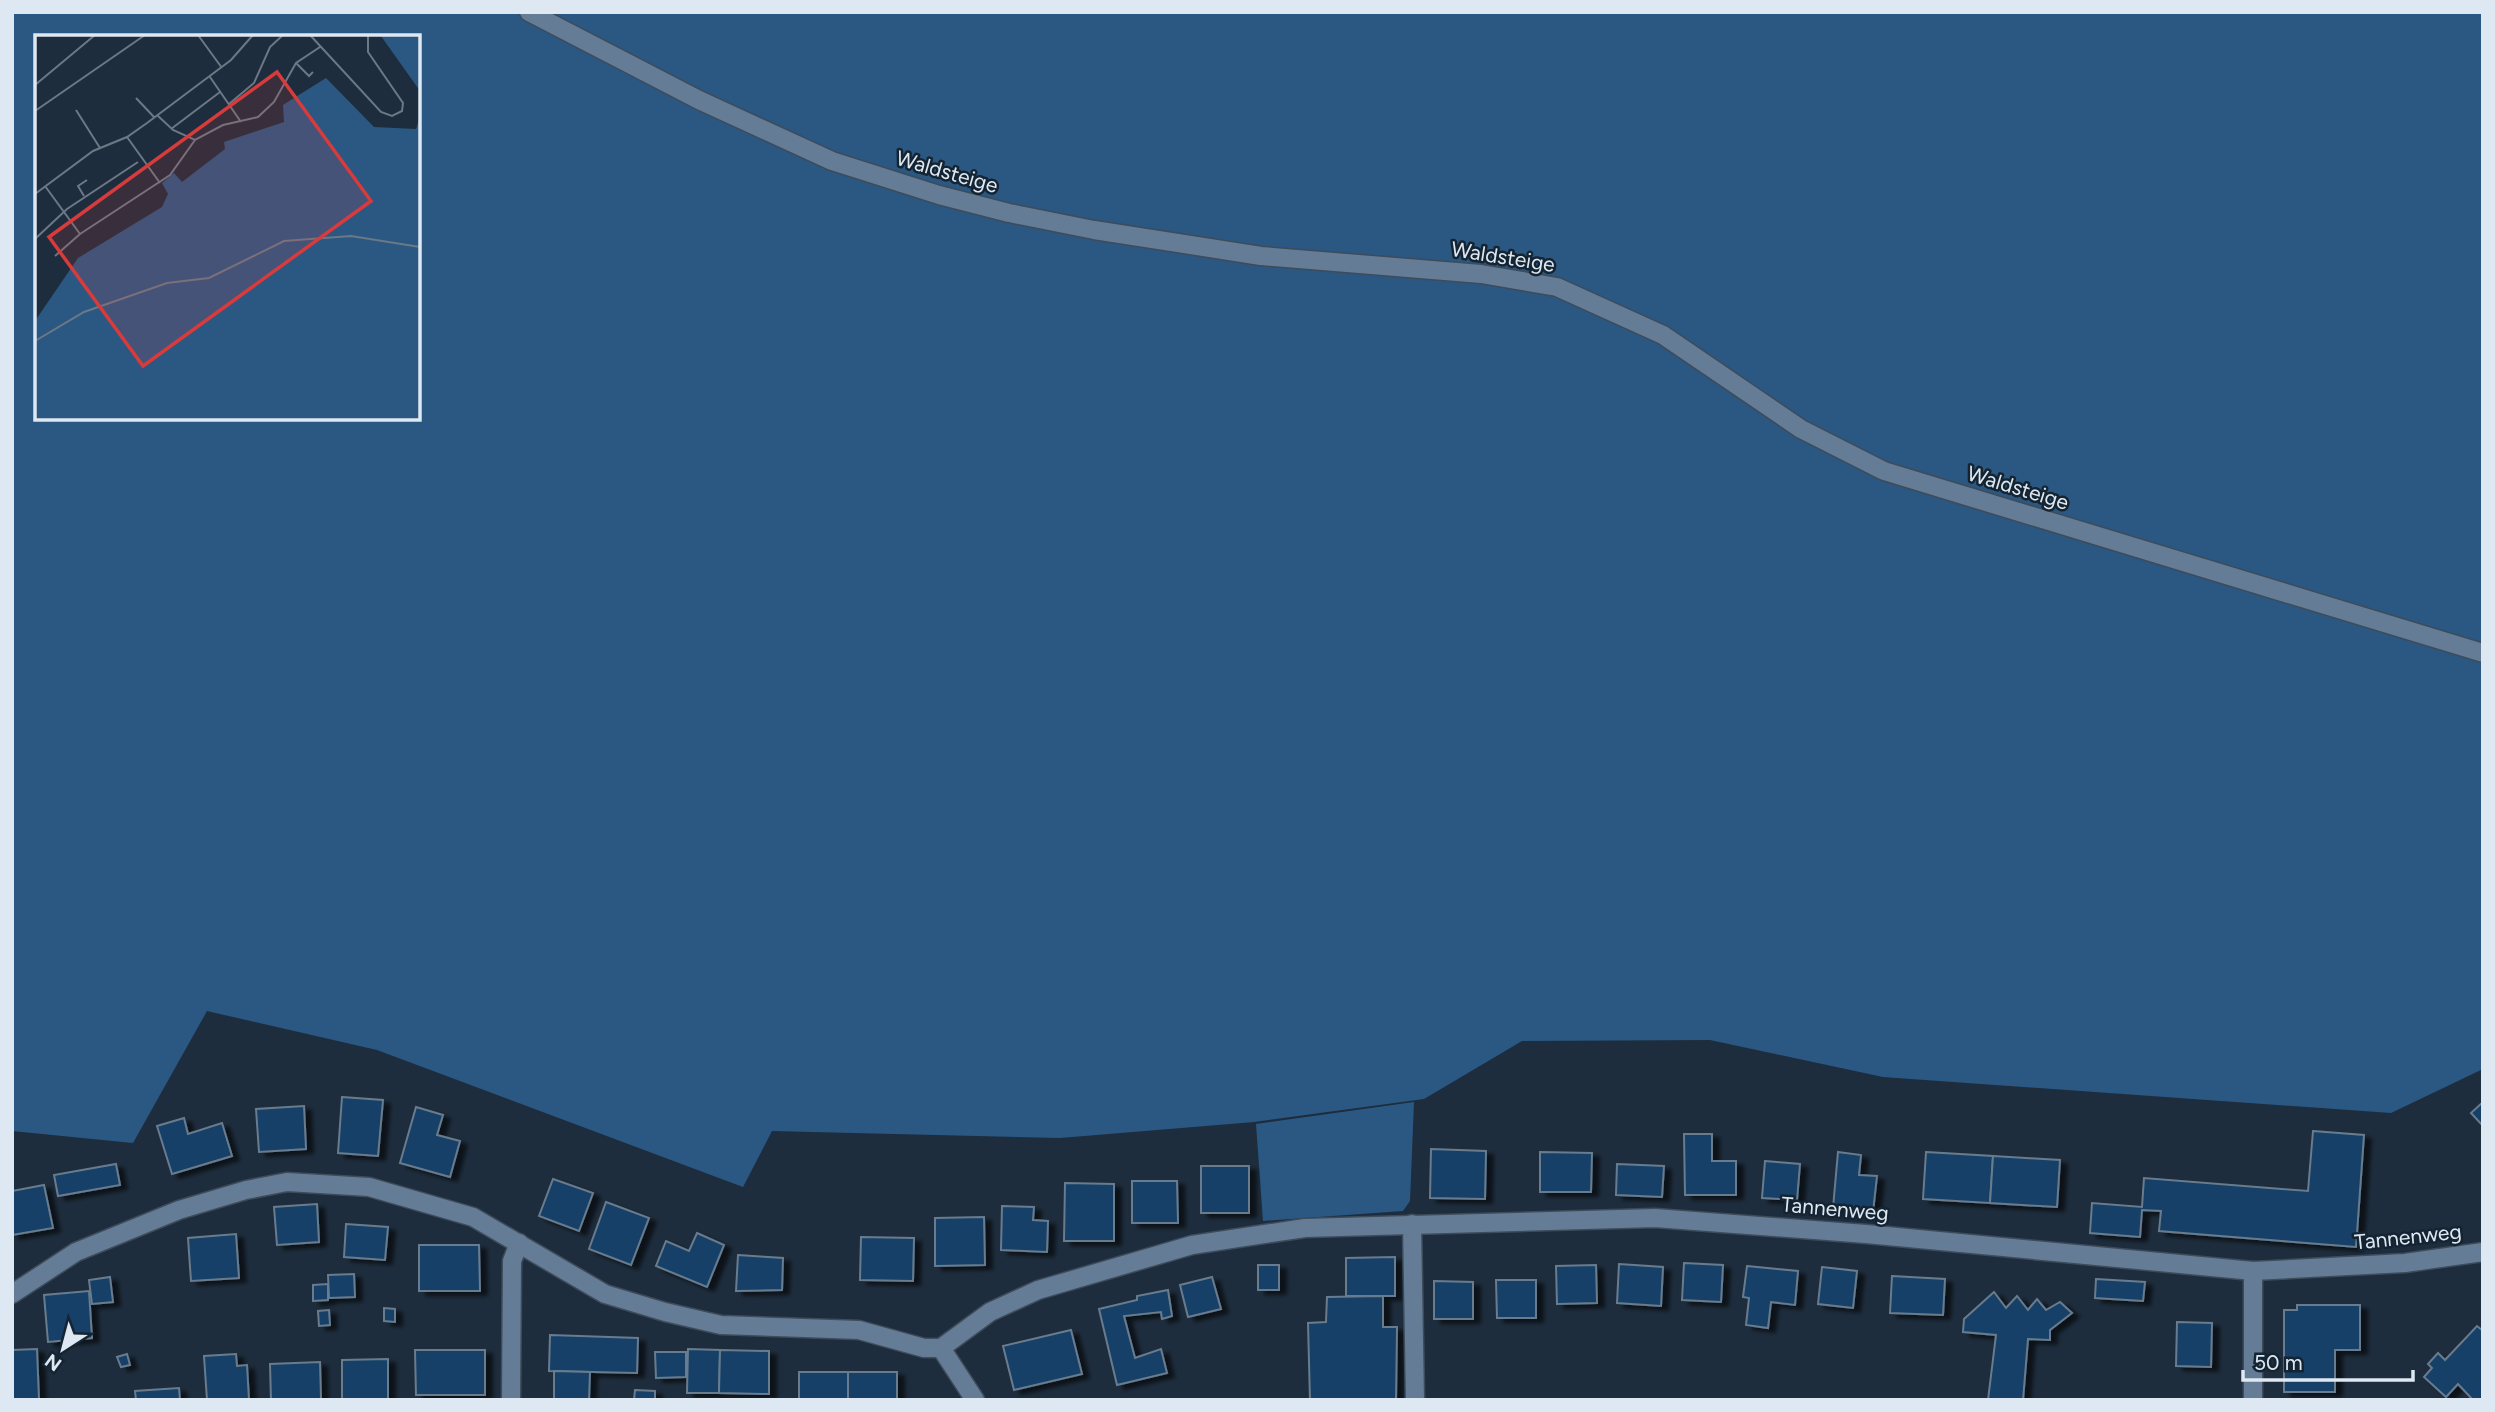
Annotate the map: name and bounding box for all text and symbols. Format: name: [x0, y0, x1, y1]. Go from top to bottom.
inset map: [35, 35, 420, 420]
street label: Waldsteige: [893, 145, 1001, 198]
street label: Waldsteige: [1449, 236, 1557, 277]
street label: Waldsteige: [1964, 460, 2072, 515]
street label: Tannenweg: [1780, 1191, 1890, 1226]
street label: Tannenweg: [2353, 1218, 2463, 1255]
north arrow: [28, 1314, 98, 1384]
scale bar: [2243, 1338, 2413, 1382]
text: N: [41, 1349, 66, 1376]
text: 50 m: [2254, 1350, 2303, 1375]

